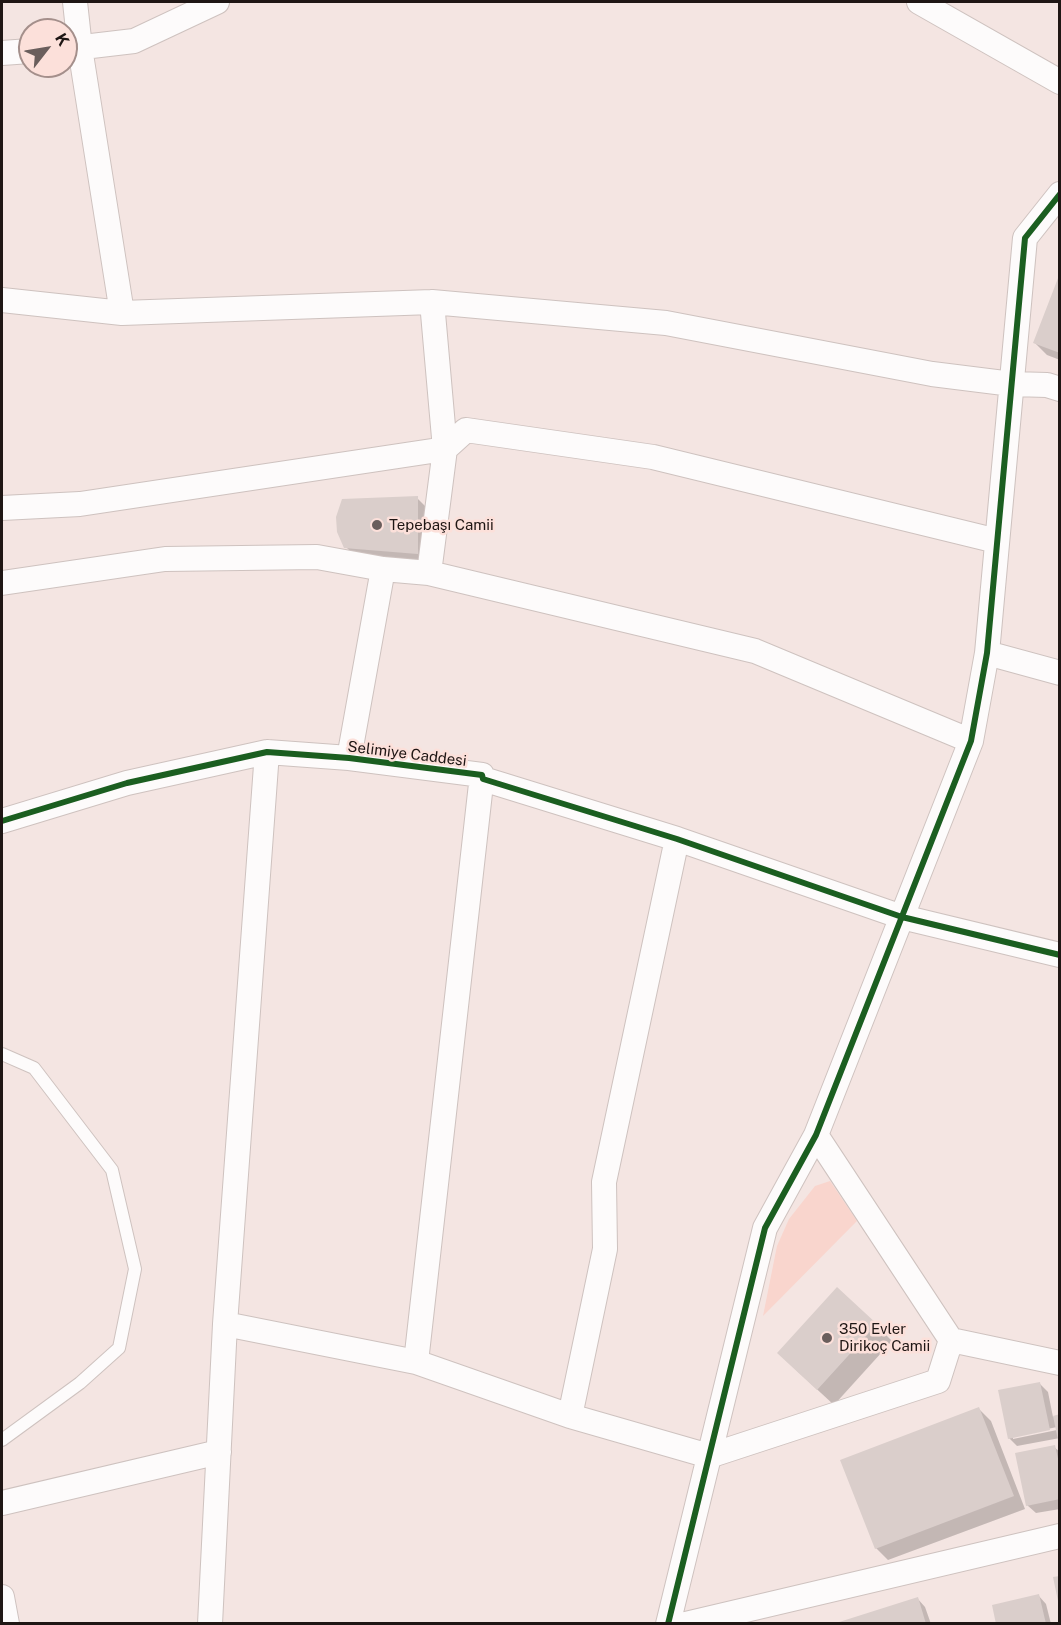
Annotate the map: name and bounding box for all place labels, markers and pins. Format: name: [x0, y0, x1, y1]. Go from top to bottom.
place label: Tepebaşı Camii: [389, 516, 494, 534]
marker: Tepebaşı Camii: [370, 518, 384, 532]
place label: 350 Evler Dirikoç Camii: [839, 1320, 930, 1355]
marker: 350 Evler Dirikoç Camii: [820, 1331, 834, 1345]

